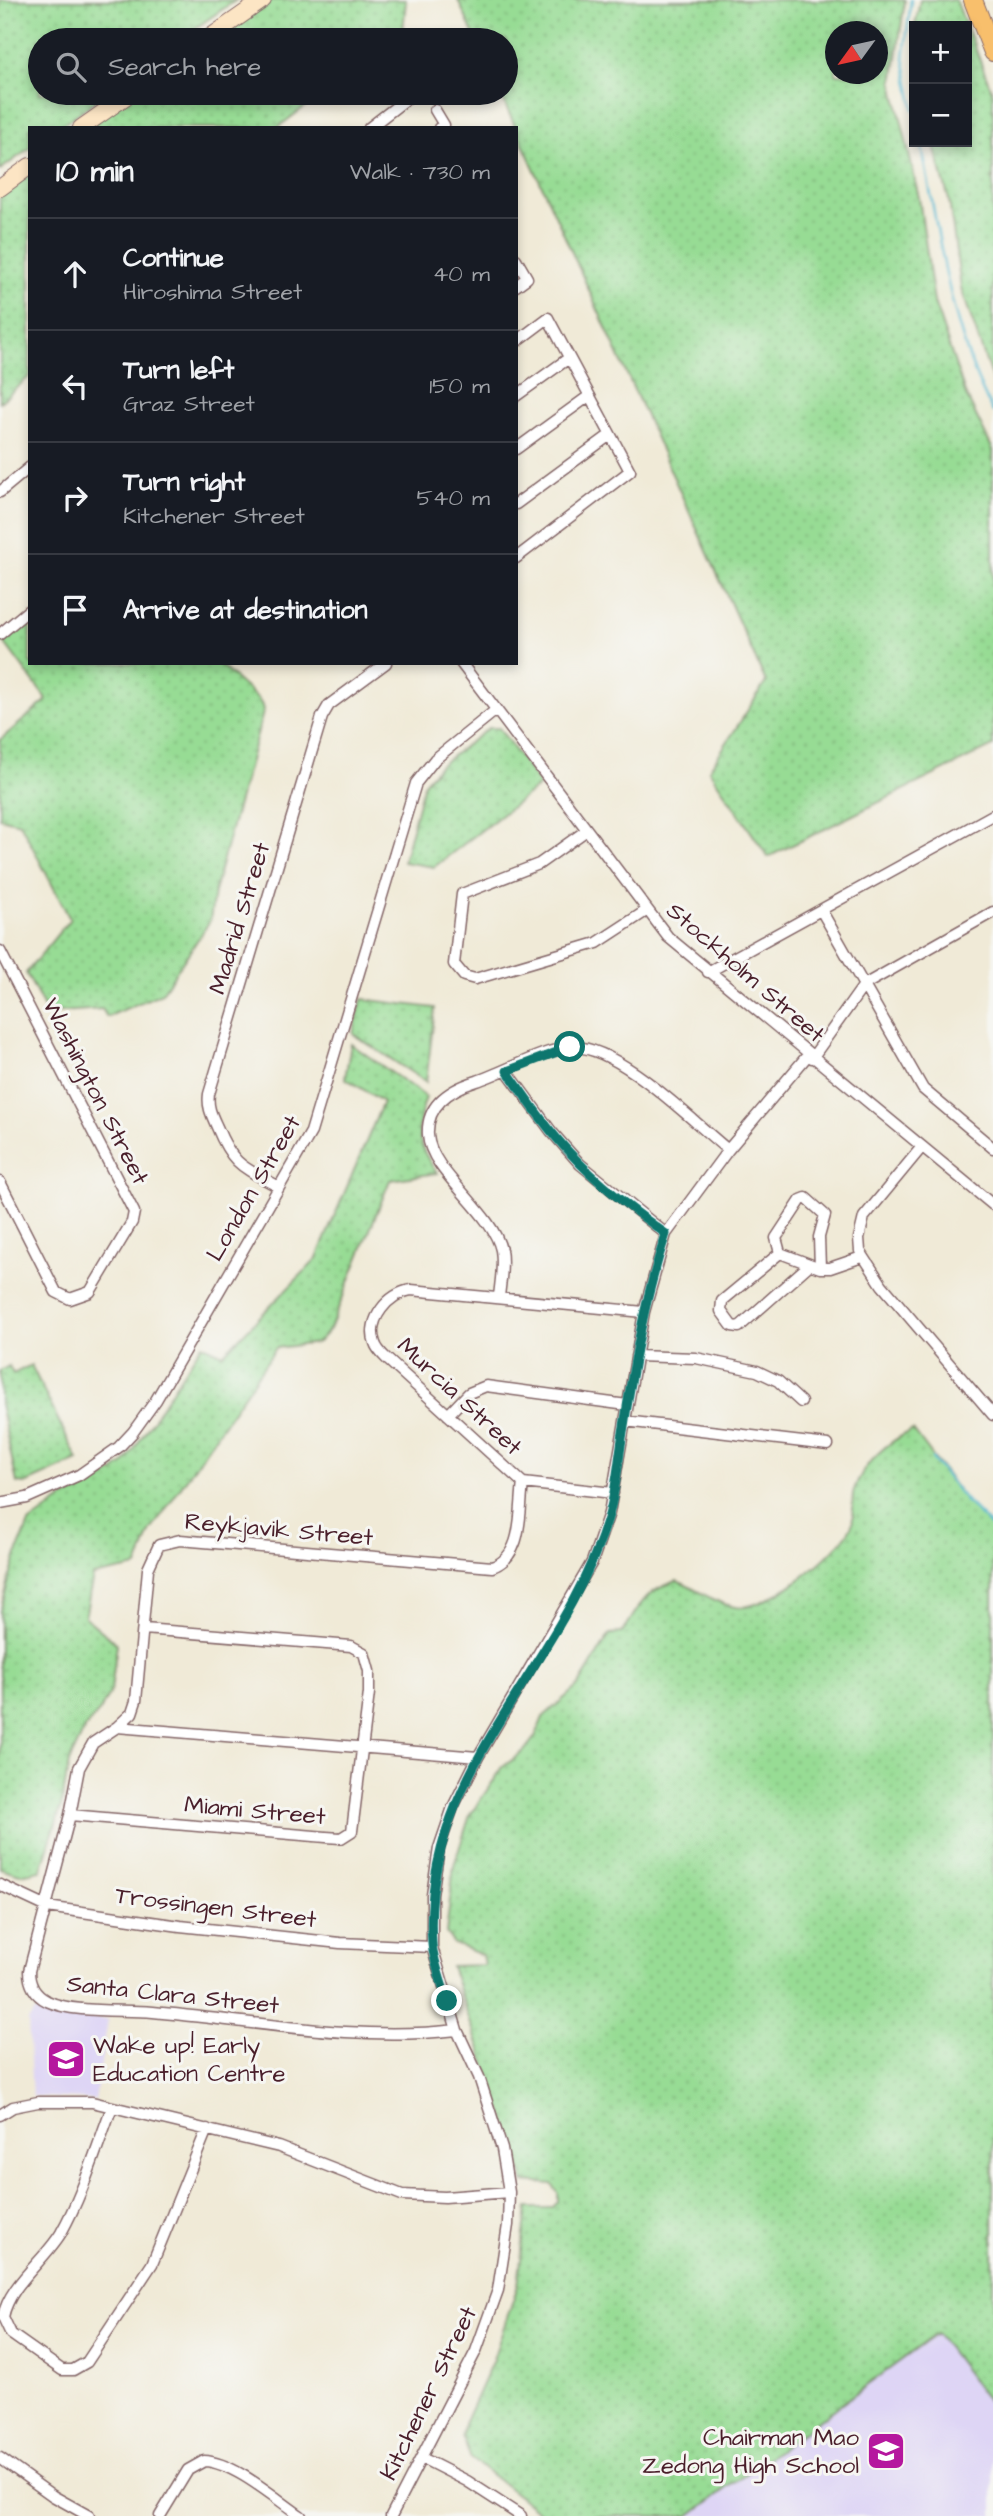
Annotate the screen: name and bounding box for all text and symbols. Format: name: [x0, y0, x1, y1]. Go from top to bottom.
north arrow: [825, 21, 888, 84]
map controls: [909, 21, 972, 147]
button: +: [909, 21, 972, 84]
search box: [28, 28, 518, 105]
icon: search: [52, 48, 90, 86]
text: Search here: [108, 49, 261, 85]
button: −: [909, 84, 972, 147]
text: 10 min: [56, 151, 134, 193]
text: Walk · 730 m: [350, 156, 490, 188]
text: Continue: [123, 240, 224, 276]
icon: ahead: [56, 255, 94, 293]
text: 40 m: [433, 258, 490, 290]
text: Hiroshima Street: [123, 276, 302, 308]
text: Turn left: [123, 352, 234, 388]
icon: left: [56, 367, 94, 405]
text: 150 m: [429, 370, 490, 402]
text: Graz Street: [123, 388, 255, 420]
text: Turn right: [123, 464, 245, 500]
icon: right: [56, 479, 94, 517]
text: 540 m: [416, 482, 490, 514]
text: Kitchener Street: [123, 500, 305, 532]
icon: arrive: [56, 591, 94, 629]
text: Arrive at destination: [123, 592, 368, 628]
street label: Madrid Street: [201, 838, 279, 998]
street label: Stockholm Street: [659, 894, 832, 1051]
street label: Washington Street: [32, 992, 157, 1191]
route start: [554, 1031, 585, 1062]
street label: London Street: [198, 1109, 310, 1268]
street label: Murcia Street: [389, 1330, 530, 1464]
street label: Reykjavik Street: [183, 1505, 375, 1556]
street label: Miami Street: [183, 1788, 327, 1834]
street label: Trossingen Street: [113, 1879, 319, 1938]
street label: Santa Clara Street: [65, 1967, 281, 2023]
route end: [431, 1985, 462, 2016]
place label: Wake up! Early Education Centre: [93, 2029, 285, 2091]
school or university icon: Wake up! Early Education Centre: [45, 2038, 87, 2080]
street label: Kitchener Street: [372, 2300, 486, 2486]
place label: Chairman Mao Zedong High School: [642, 2421, 859, 2484]
school or university icon: Chairman Mao Zedong High School: [865, 2430, 907, 2472]

